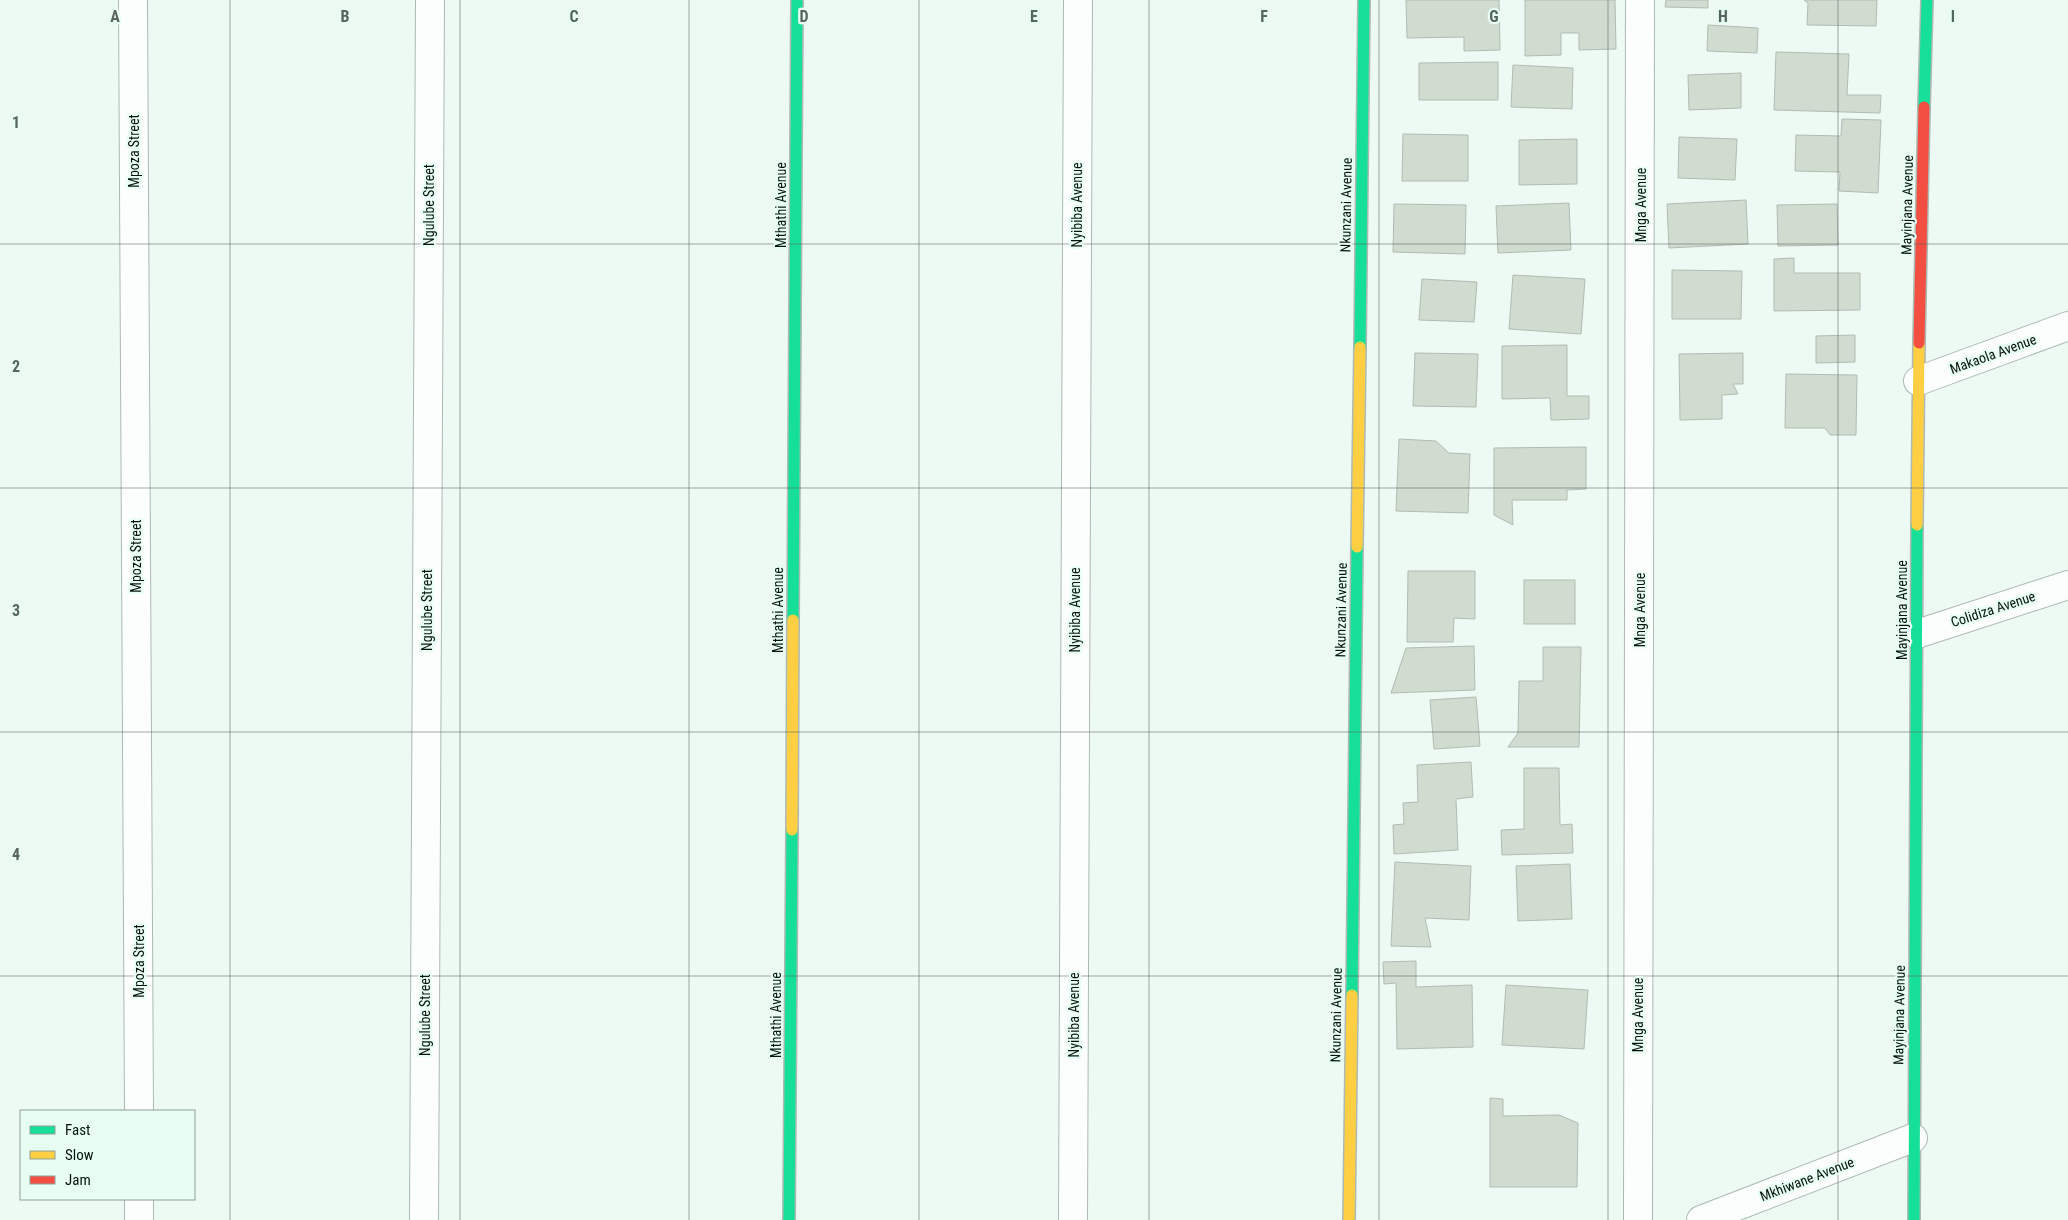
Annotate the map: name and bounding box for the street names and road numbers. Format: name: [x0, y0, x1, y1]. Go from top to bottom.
street label: Mpoza Street: [126, 114, 142, 188]
street label: Mayinjana Avenue: [1898, 155, 1916, 255]
street label: Nkunzani Avenue: [1337, 157, 1355, 253]
street label: Mthathi Avenue: [773, 162, 789, 248]
street label: Nyibiba Avenue: [1069, 162, 1085, 247]
street label: Ngulube Street: [421, 164, 437, 246]
street label: Mnga Avenue: [1633, 167, 1649, 242]
street label: Makaola Avenue: [1948, 331, 2039, 377]
street label: Mpoza Street: [128, 519, 144, 593]
street label: Mayinjana Avenue: [1894, 560, 1910, 660]
street label: Nkunzani Avenue: [1332, 562, 1350, 658]
street label: Mthathi Avenue: [770, 567, 786, 653]
street label: Nyibiba Avenue: [1067, 567, 1083, 652]
street label: Ngulube Street: [419, 569, 435, 651]
street label: Mnga Avenue: [1632, 572, 1648, 647]
street label: Colidiza Avenue: [1949, 588, 2038, 630]
street label: Mpoza Street: [131, 924, 147, 998]
street label: Mayinjana Avenue: [1890, 965, 1908, 1065]
street label: Nkunzani Avenue: [1327, 967, 1345, 1063]
street label: Mthathi Avenue: [768, 972, 784, 1058]
street label: Nyibiba Avenue: [1066, 972, 1082, 1057]
street label: Ngulube Street: [417, 974, 433, 1056]
street label: Mnga Avenue: [1630, 977, 1646, 1052]
street label: Mkhiwane Avenue: [1758, 1154, 1857, 1204]

